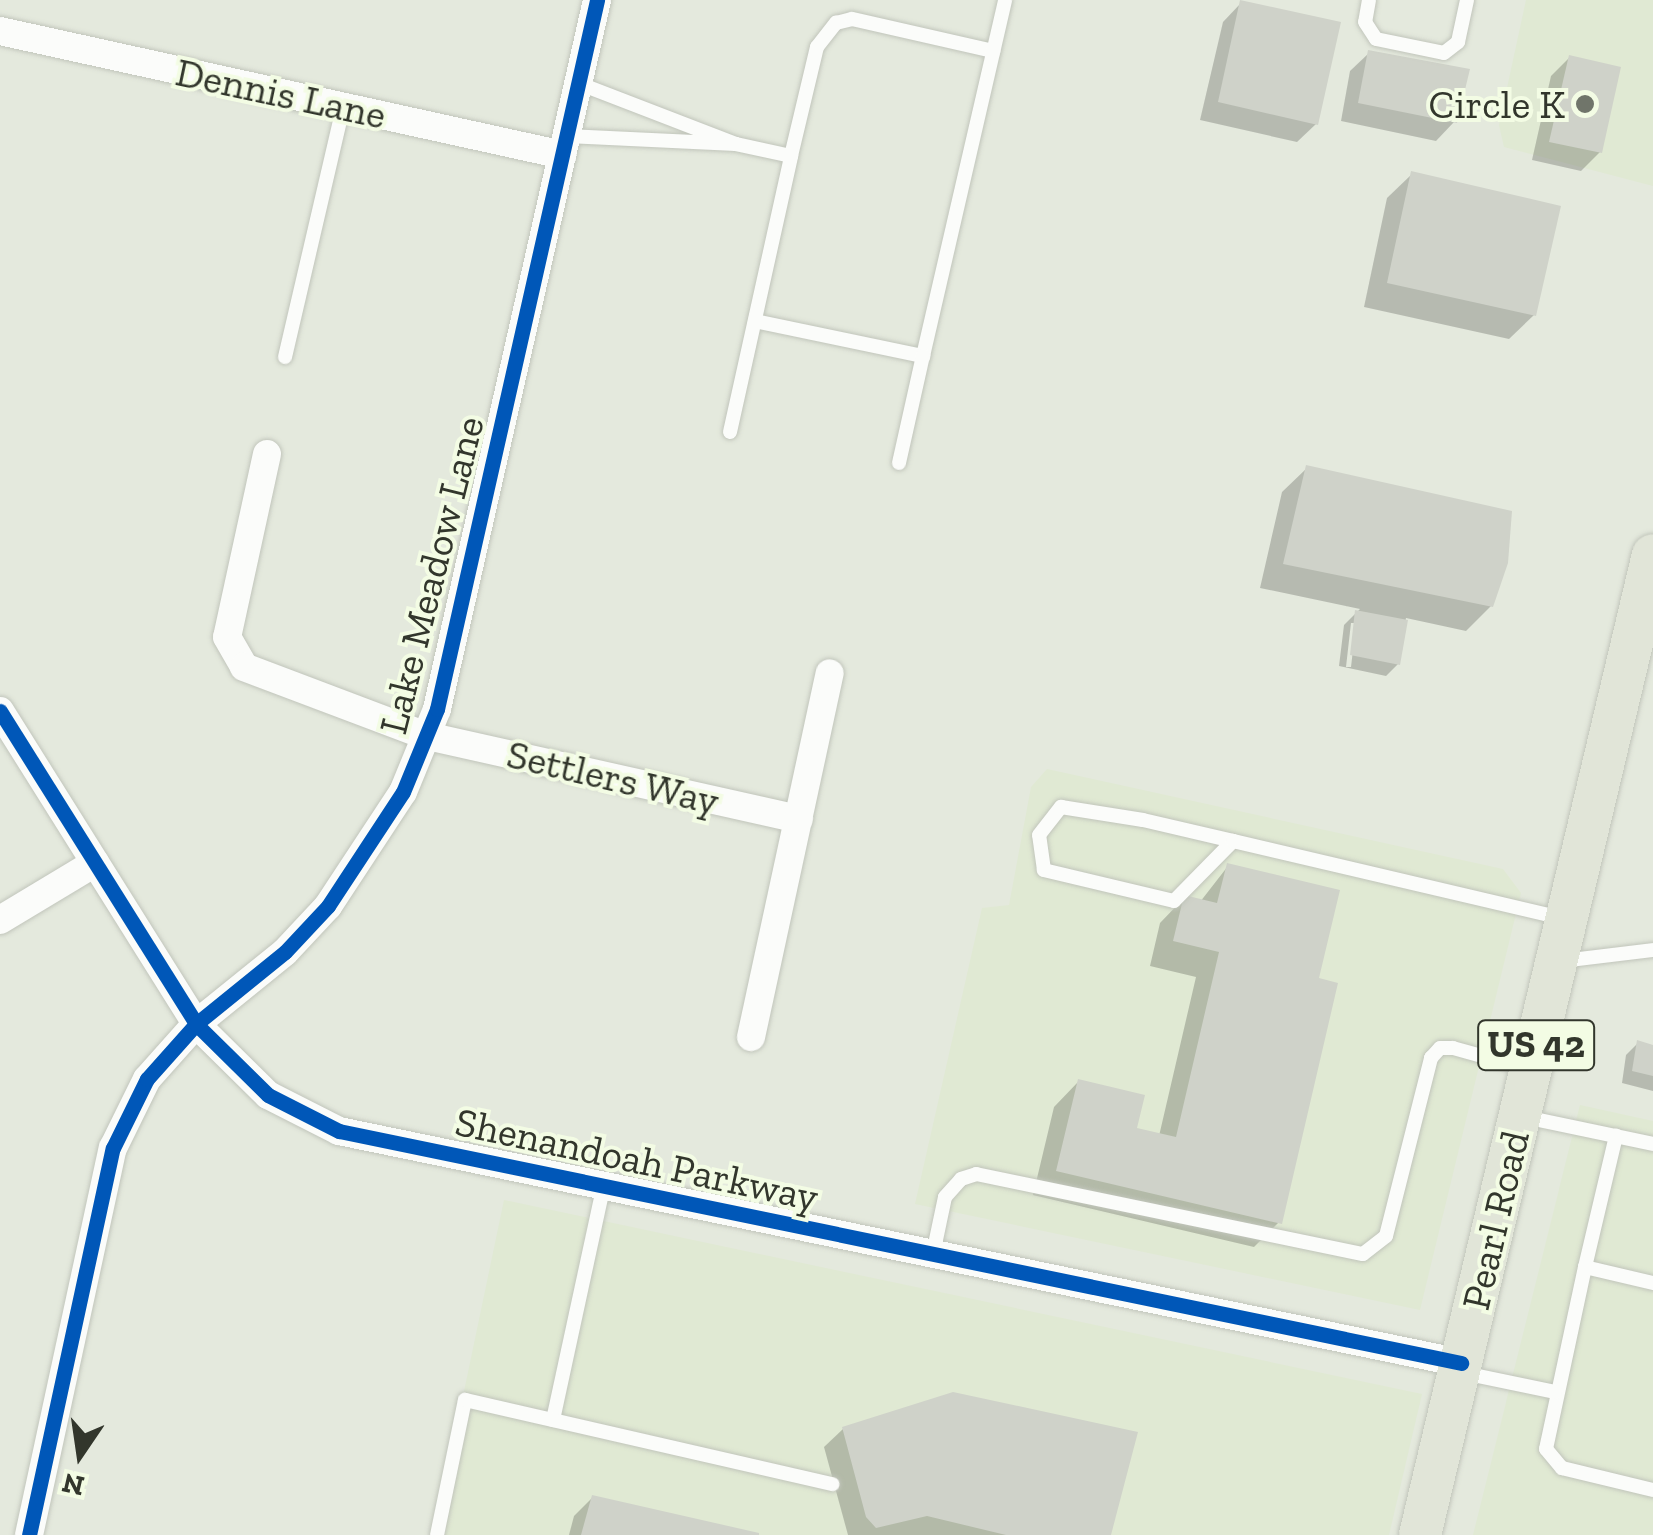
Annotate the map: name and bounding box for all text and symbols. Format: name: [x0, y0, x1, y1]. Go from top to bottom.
street label: Dennis Lane: [172, 47, 390, 139]
place label: Circle K: [1428, 80, 1565, 128]
marker: Circle K: [1574, 93, 1596, 115]
street label: Lake Meadow Lane: [368, 411, 494, 739]
street label: Settlers Way: [502, 729, 724, 825]
road number: US 42: [1476, 1012, 1596, 1078]
street label: Shenandoah Parkway: [451, 1097, 823, 1221]
street label: Pearl Road: [1451, 1126, 1539, 1314]
north arrow: [30, 1405, 130, 1505]
text: N: [59, 1466, 87, 1503]

